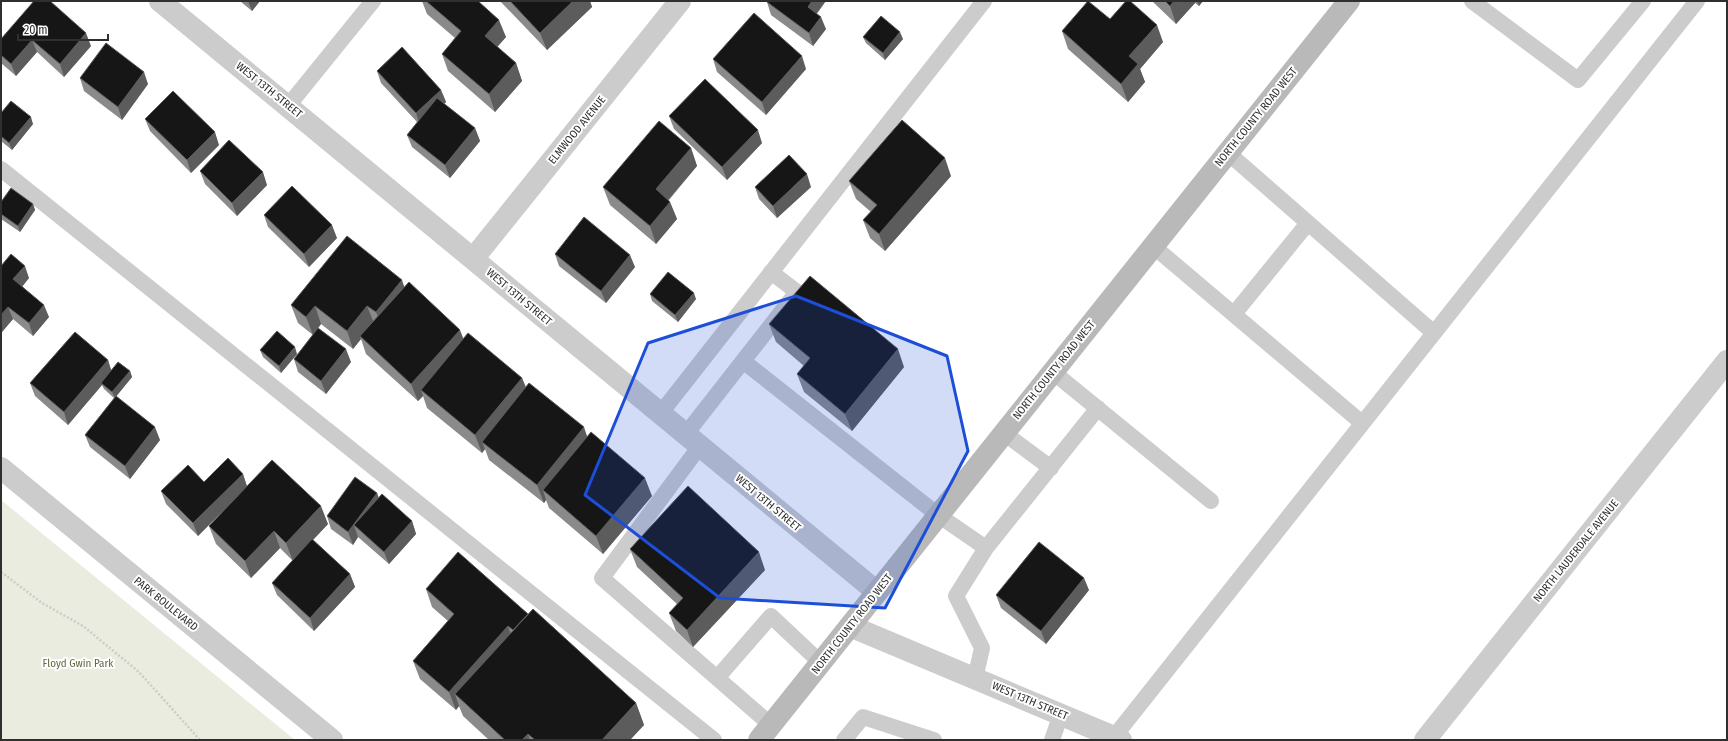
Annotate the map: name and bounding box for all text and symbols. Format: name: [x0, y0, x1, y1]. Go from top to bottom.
scale bar: [18, 16, 108, 42]
text: 20 m: [24, 23, 48, 37]
street label: WEST 13TH STREET: [233, 59, 305, 121]
street label: NORTH COUNTY ROAD WEST: [1212, 64, 1300, 169]
street label: ELMWOOD AVENUE: [546, 93, 608, 167]
street label: WEST 13TH STREET: [484, 266, 555, 329]
street label: NORTH COUNTY ROAD WEST: [1010, 317, 1098, 422]
street label: WEST 13TH STREET: [733, 472, 804, 535]
street label: NORTH LAUDERDALE AVENUE: [1531, 497, 1621, 605]
street label: NORTH COUNTY ROAD WEST: [809, 571, 896, 677]
street label: PARK BOULEVARD: [131, 574, 201, 634]
park label: Floyd Gwin Park: [43, 657, 114, 670]
street label: WEST 13TH STREET: [990, 679, 1071, 723]

